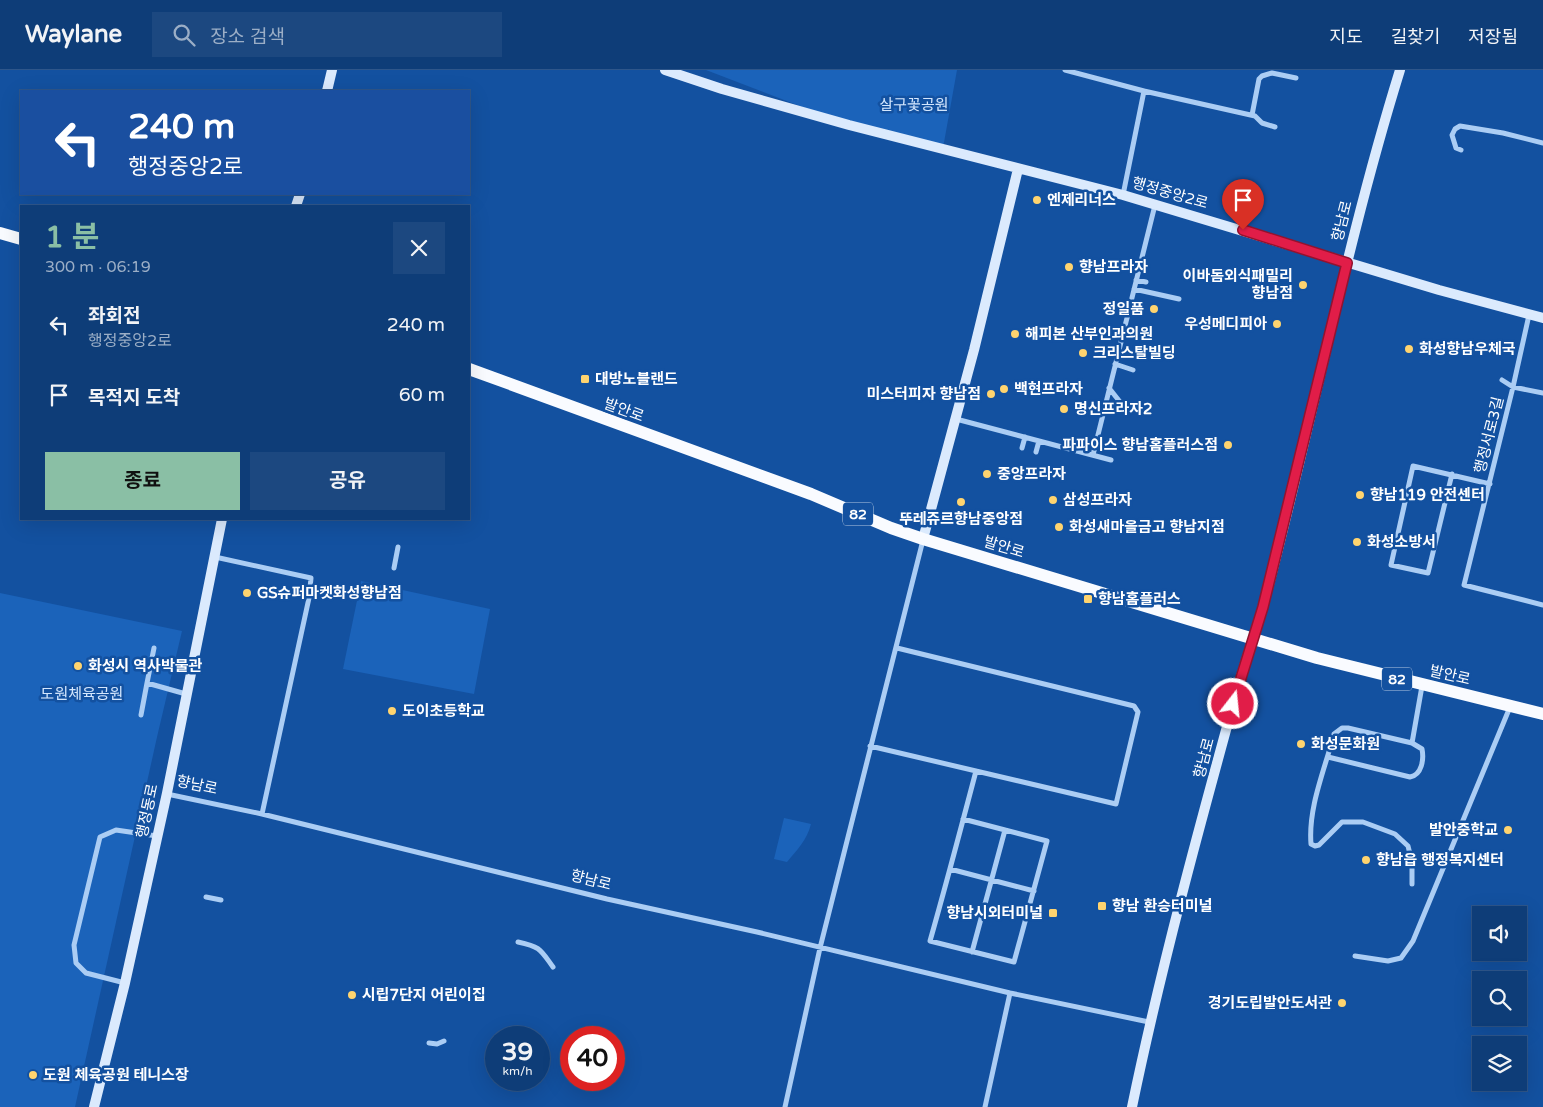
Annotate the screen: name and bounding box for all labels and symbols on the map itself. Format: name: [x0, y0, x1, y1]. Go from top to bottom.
park label: 살구꽃공원: [879, 96, 949, 114]
street label: 행정중앙2로: [1130, 174, 1210, 212]
pin: [1222, 179, 1264, 230]
place label: 엔제리너스: [1047, 191, 1116, 209]
marker: 엔제리너스: [1031, 194, 1043, 206]
street label: 향남로: [1328, 199, 1356, 243]
place label: 향남프라자: [1079, 258, 1148, 276]
marker: 향남프라자: [1063, 261, 1075, 273]
place label: 이바돔외식패밀리 향남점: [1183, 267, 1293, 302]
marker: 이바돔외식패밀리 향남점: [1297, 279, 1309, 291]
place label: 정일품: [1103, 300, 1144, 318]
marker: 정일품: [1148, 303, 1160, 315]
place label: 우성메디피아: [1184, 315, 1267, 333]
marker: 우성메디피아: [1271, 318, 1283, 330]
place label: 해피본 산부인과의원: [1025, 325, 1153, 343]
marker: 해피본 산부인과의원: [1009, 328, 1021, 340]
place label: 화성향남우체국: [1419, 340, 1516, 358]
marker: 화성향남우체국: [1403, 343, 1415, 355]
place label: 크리스탈빌딩: [1093, 344, 1176, 362]
marker: 크리스탈빌딩: [1077, 347, 1089, 359]
place label: 대방노블랜드: [595, 370, 678, 388]
marker: 대방노블랜드: [579, 373, 591, 385]
place label: 백현프라자: [1014, 380, 1083, 398]
marker: 백현프라자: [998, 383, 1010, 395]
place label: 미스터피자 향남점: [867, 385, 981, 403]
marker: 미스터피자 향남점: [985, 388, 997, 400]
street label: 발안로: [601, 394, 647, 426]
street label: 행정서로3길: [1471, 395, 1507, 475]
place label: 명신프라자2: [1074, 400, 1152, 418]
marker: 명신프라자2: [1058, 403, 1070, 415]
place label: 파파이스 향남홈플러스점: [1062, 436, 1218, 454]
marker: 파파이스 향남홈플러스점: [1222, 439, 1234, 451]
place label: 중앙프라자: [997, 465, 1066, 483]
marker: 중앙프라자: [981, 468, 993, 480]
place label: 향남119 안전센터: [1370, 486, 1485, 504]
marker: 향남119 안전센터: [1354, 489, 1366, 501]
place label: 삼성프라자: [1063, 491, 1132, 509]
marker: 삼성프라자: [1047, 494, 1059, 506]
marker: 뚜레쥬르향남중앙점: [955, 496, 967, 508]
road number: 82: [843, 502, 873, 526]
place label: 뚜레쥬르향남중앙점: [899, 510, 1023, 528]
place label: 화성새마을금고 향남지점: [1069, 518, 1225, 536]
marker: 화성새마을금고 향남지점: [1053, 521, 1065, 533]
street label: 발안로: [982, 532, 1026, 562]
place label: 화성소방서: [1367, 533, 1436, 551]
marker: 화성소방서: [1351, 536, 1363, 548]
place label: GS슈퍼마켓화성향남점: [257, 584, 402, 602]
marker: GS슈퍼마켓화성향남점: [241, 587, 253, 599]
place label: 향남홈플러스: [1098, 590, 1181, 608]
marker: 향남홈플러스: [1082, 593, 1094, 605]
place label: 화성시 역사박물관: [88, 657, 203, 675]
marker: 화성시 역사박물관: [72, 660, 84, 672]
street label: 발안로: [1428, 662, 1472, 688]
road number: 82: [1382, 668, 1412, 690]
position arrow: [1206, 677, 1258, 729]
park label: 도원체육공원: [41, 685, 123, 703]
place label: 도이초등학교: [402, 702, 485, 720]
marker: 도이초등학교: [386, 705, 398, 717]
place label: 화성문화원: [1311, 735, 1380, 753]
street label: 향남로: [1190, 736, 1218, 780]
marker: 화성문화원: [1295, 738, 1307, 750]
street label: 향남로: [175, 772, 219, 798]
street label: 행정동로: [132, 782, 162, 840]
place label: 발안중학교: [1429, 821, 1498, 839]
marker: 발안중학교: [1502, 824, 1514, 836]
place label: 향남읍 행정복지센터: [1376, 851, 1504, 869]
marker: 향남읍 행정복지센터: [1360, 854, 1372, 866]
street label: 향남로: [569, 866, 613, 894]
place label: 향남 환승터미널: [1112, 897, 1213, 915]
marker: 향남 환승터미널: [1096, 900, 1108, 912]
place label: 향남시외터미널: [946, 904, 1043, 922]
marker: 향남시외터미널: [1047, 907, 1059, 919]
place label: 시립7단지 어린이집: [362, 986, 486, 1004]
marker: 시립7단지 어린이집: [346, 989, 358, 1001]
place label: 경기도립발안도서관: [1208, 994, 1332, 1012]
marker: 경기도립발안도서관: [1336, 997, 1348, 1009]
speed limit sign: 40: [560, 1026, 625, 1091]
place label: 도원 체육공원 테니스장: [43, 1066, 189, 1084]
marker: 도원 체육공원 테니스장: [27, 1069, 39, 1081]

